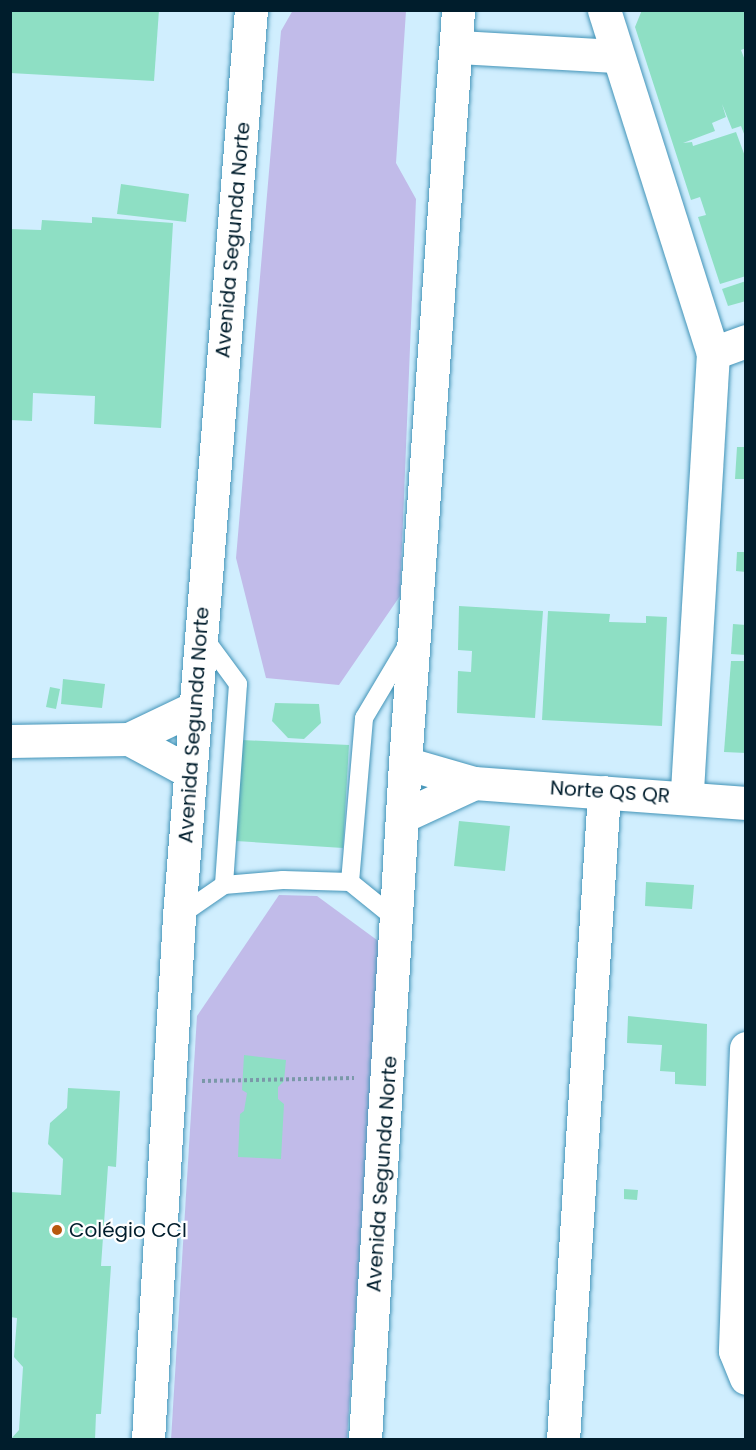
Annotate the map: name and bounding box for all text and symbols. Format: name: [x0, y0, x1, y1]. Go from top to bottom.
street label: Avenida Segunda Norte: [211, 121, 255, 359]
street label: Avenida Segunda Norte: [174, 606, 214, 844]
street label: Norte QS QR: [549, 776, 671, 808]
street label: Avenida Segunda Norte: [362, 1055, 402, 1293]
place label: Colégio CCI: [69, 1218, 187, 1242]
marker: Colégio CCI: [50, 1223, 64, 1237]

